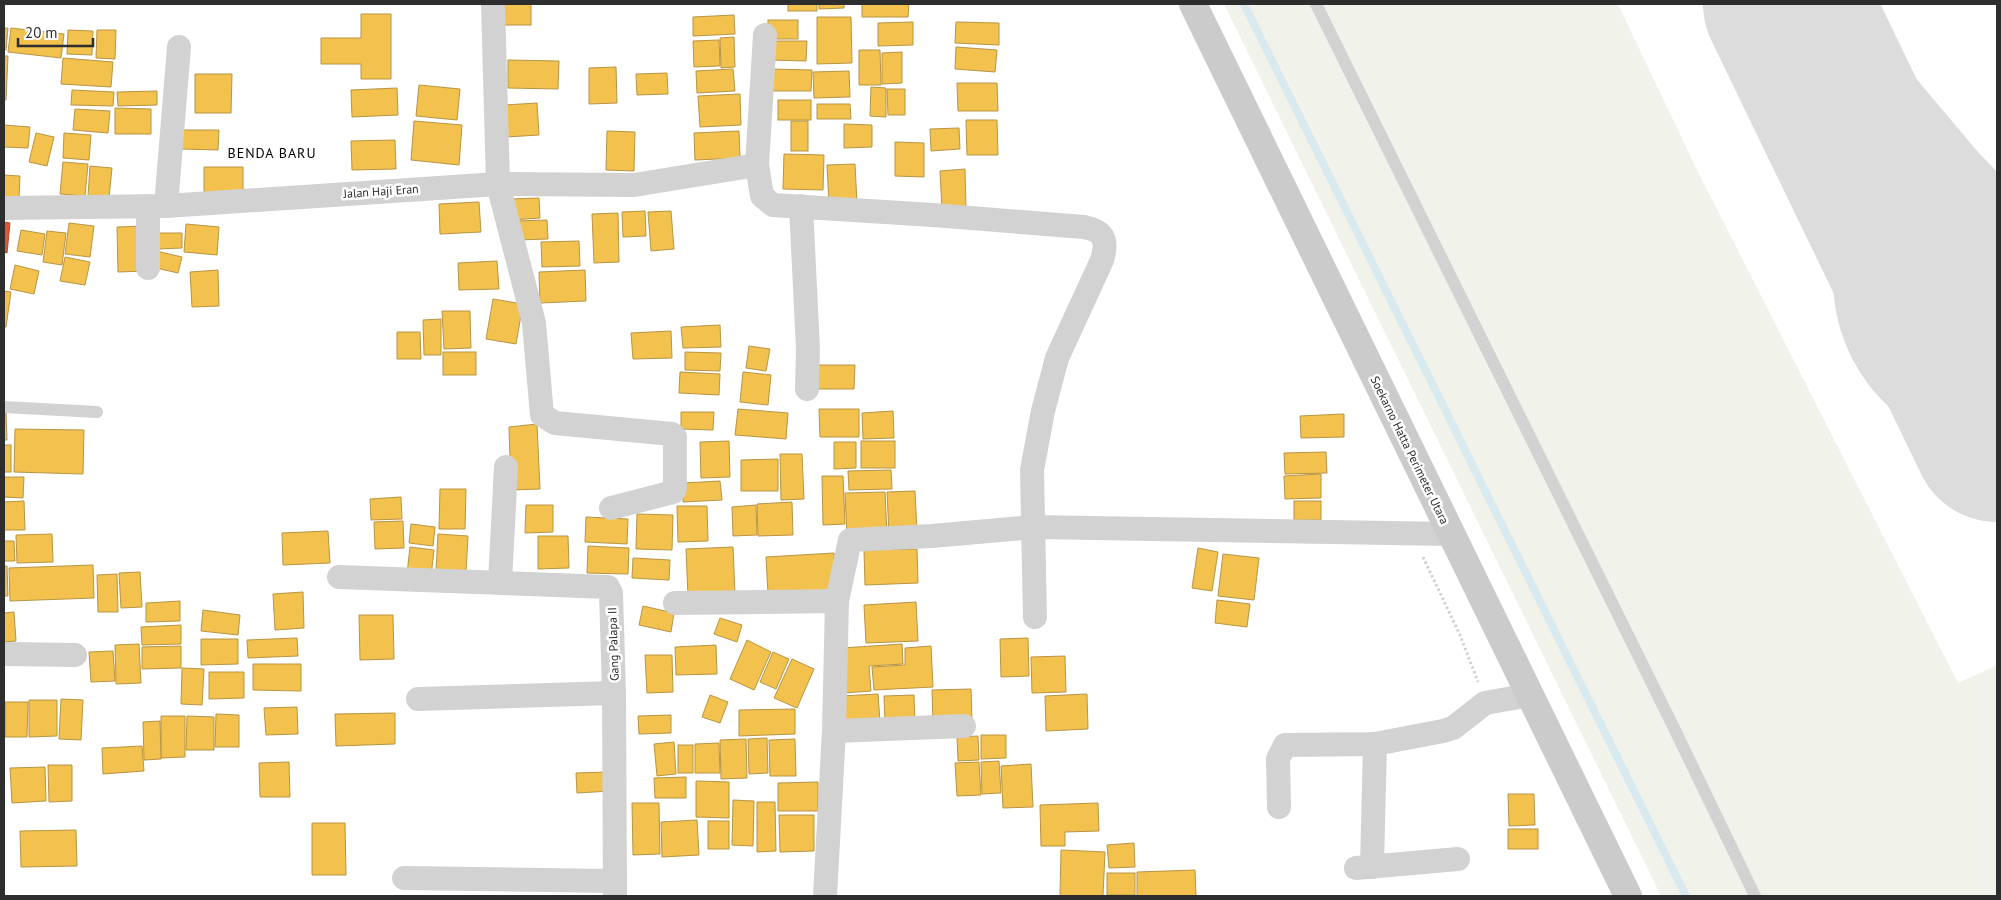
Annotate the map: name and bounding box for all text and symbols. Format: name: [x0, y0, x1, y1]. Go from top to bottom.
scale bar: [18, 15, 92, 47]
text: 20 m: [25, 23, 58, 42]
district label: BENDA BARU: [227, 144, 317, 162]
street label: Jalan Haji Eran: [342, 181, 419, 201]
street label: Soekarno Hatta Perimeter Utara: [1368, 374, 1452, 527]
street label: Gang Palapa II: [604, 607, 622, 681]

